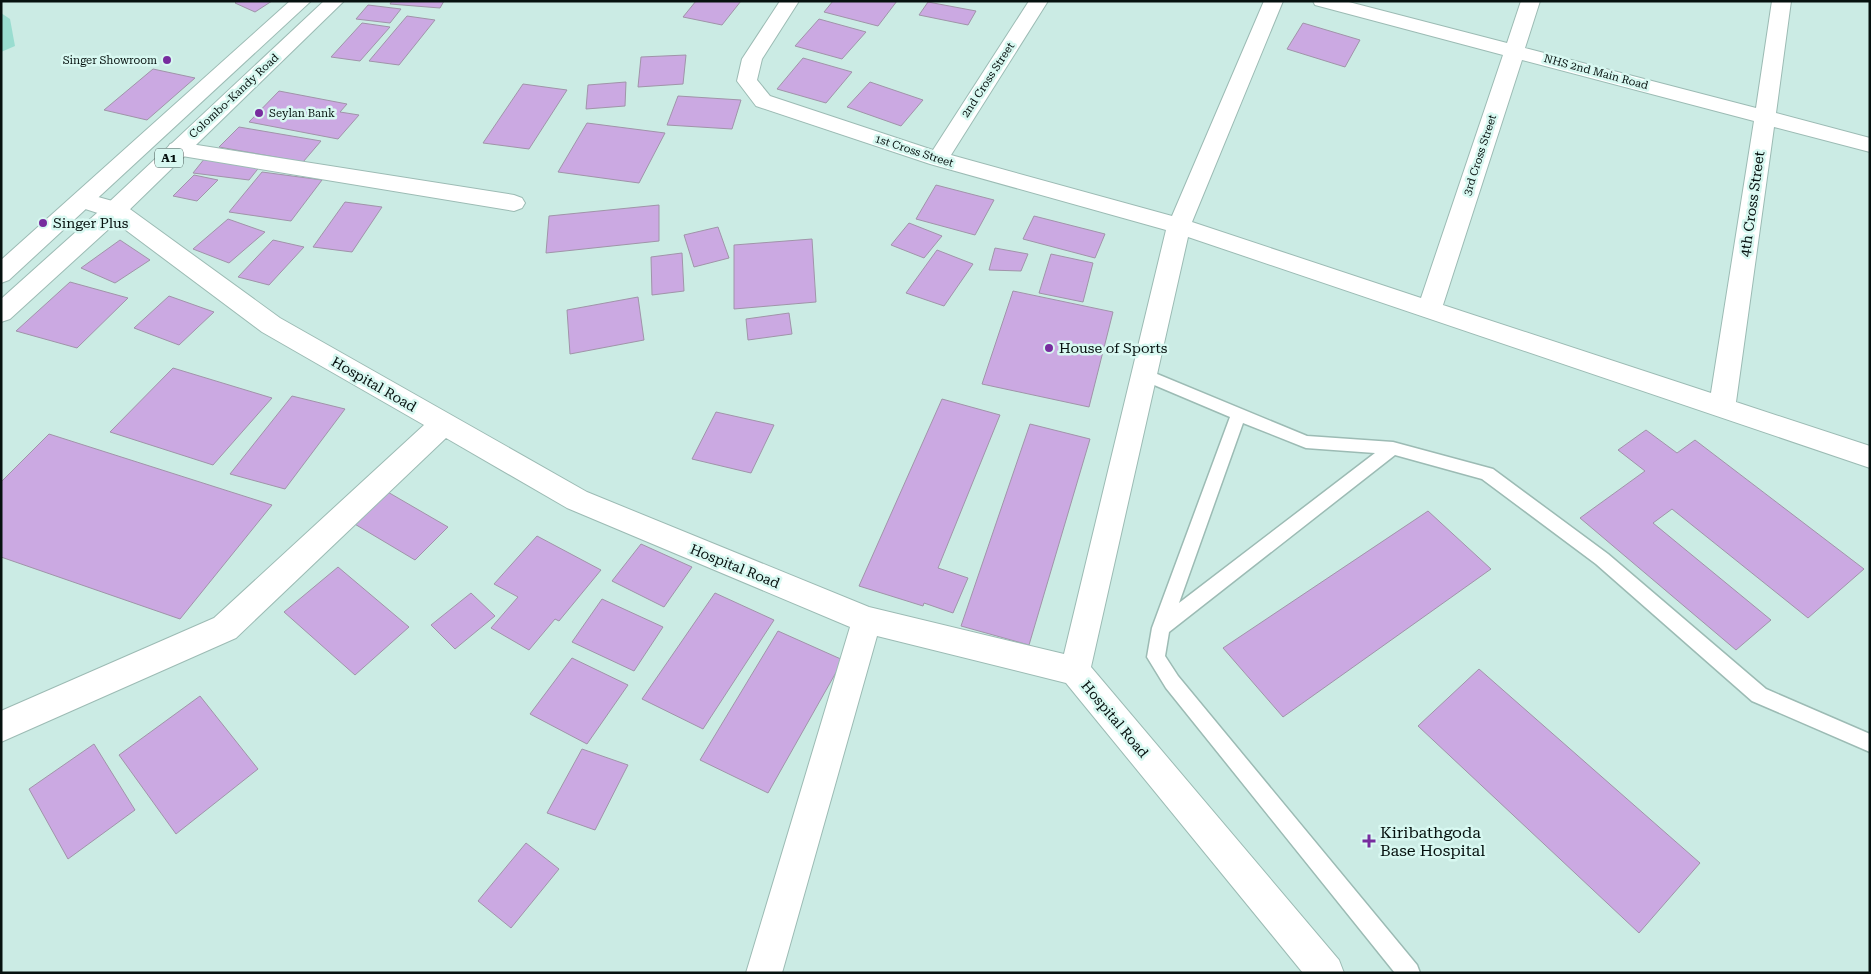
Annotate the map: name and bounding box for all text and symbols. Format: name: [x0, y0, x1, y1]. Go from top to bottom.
street label: 2nd Cross Street: [959, 40, 1017, 120]
street label: Colombo-Kandy Road: [187, 51, 281, 141]
street label: NHS 2nd Main Road: [1542, 52, 1650, 92]
place label: Singer Showroom: [63, 54, 157, 67]
marker: Singer Showroom: [161, 54, 173, 66]
marker: Seylan Bank: [253, 107, 265, 119]
place label: Seylan Bank: [269, 107, 335, 120]
street label: 3rd Cross Street: [1461, 113, 1499, 197]
street label: 1st Cross Street: [873, 132, 955, 170]
road number: A1: [155, 148, 183, 168]
street label: 4th Cross Street: [1737, 150, 1767, 258]
place label: Singer Plus: [53, 215, 129, 231]
marker: Singer Plus: [37, 217, 49, 229]
place label: House of Sports: [1059, 340, 1168, 356]
marker: House of Sports: [1043, 342, 1055, 354]
street label: Hospital Road: [329, 353, 419, 415]
street label: Hospital Road: [688, 541, 782, 591]
street label: Hospital Road: [1078, 677, 1152, 761]
place label: Kiribathgoda Base Hospital: [1380, 823, 1485, 860]
marker: Kiribathgoda Base Hospital: [1362, 834, 1376, 848]

